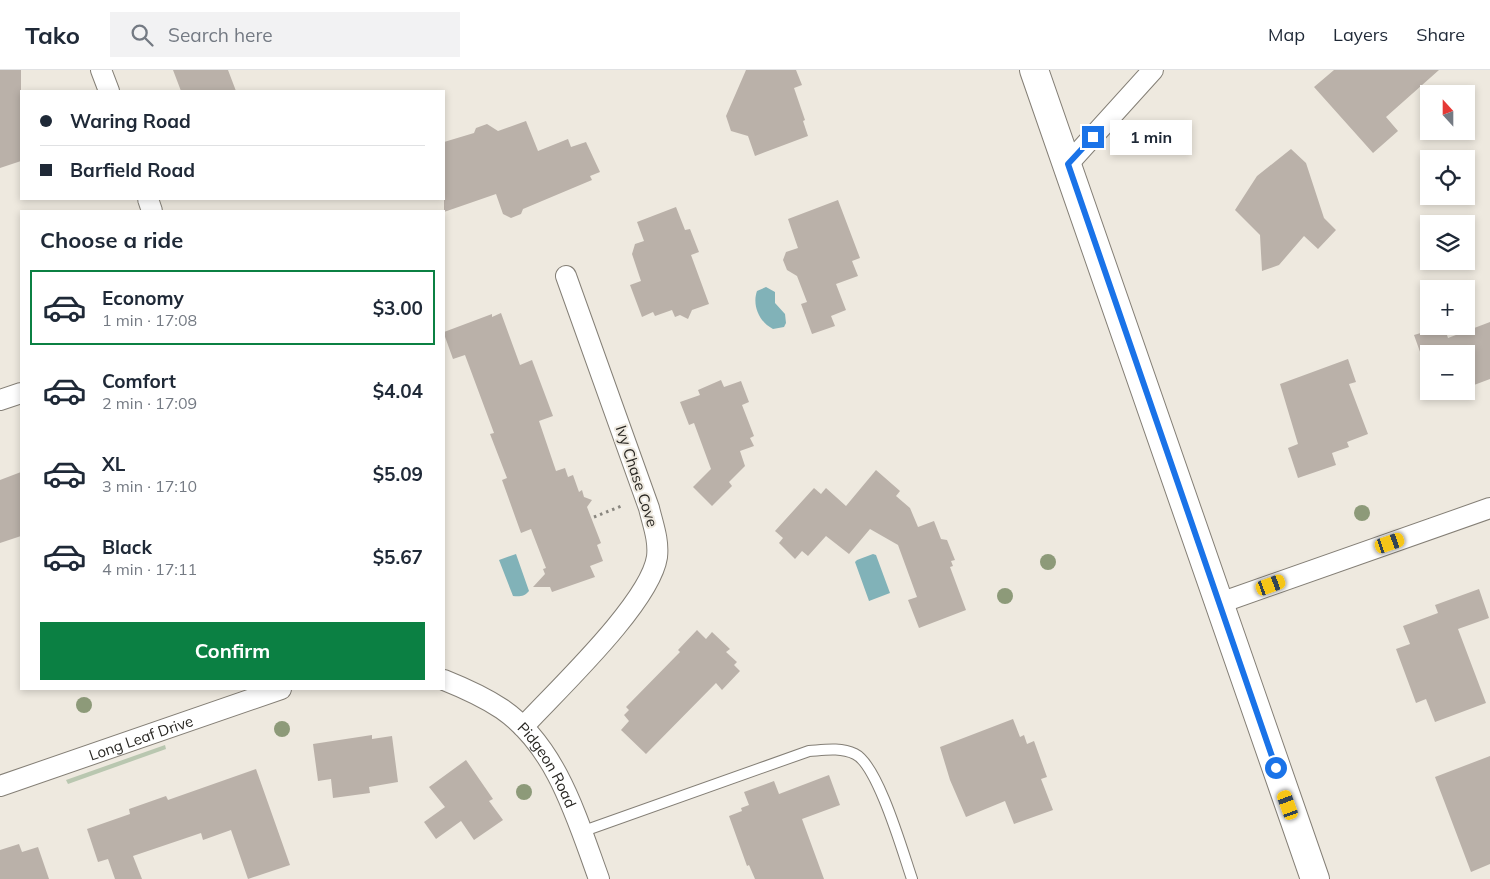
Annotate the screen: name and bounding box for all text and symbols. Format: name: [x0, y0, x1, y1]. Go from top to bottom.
search box: [110, 12, 460, 57]
text: Tako: [25, 20, 80, 50]
icon: search: [128, 21, 156, 49]
text: Search here: [168, 23, 273, 47]
text: Map: [1268, 23, 1305, 46]
text: Layers: [1333, 23, 1388, 46]
text: Share: [1416, 23, 1465, 46]
north arrow: [1420, 85, 1475, 140]
map controls: [1420, 85, 1475, 400]
text: Waring Road: [70, 109, 191, 133]
callout: 1 min: [1110, 120, 1193, 154]
route end: [1082, 126, 1104, 148]
text: 1 min: [1130, 127, 1172, 147]
button: locate: [1420, 150, 1475, 205]
text: Barfield Road: [70, 158, 195, 182]
button: layers: [1420, 215, 1475, 270]
text: Choose a ride: [40, 226, 183, 254]
button: +: [1420, 280, 1475, 335]
icon: car: [42, 285, 87, 330]
text: Economy: [102, 286, 184, 310]
text: $3.00: [373, 296, 423, 320]
text: 1 min · 17:08: [102, 310, 197, 330]
button: −: [1420, 345, 1475, 400]
icon: car: [42, 368, 87, 413]
text: Comfort: [102, 369, 176, 393]
text: $4.04: [373, 379, 423, 403]
text: 2 min · 17:09: [102, 393, 197, 413]
street label: Ivy Chase Cove: [612, 423, 662, 529]
icon: car: [42, 451, 87, 496]
text: XL: [102, 452, 125, 476]
text: $5.09: [373, 462, 423, 486]
text: 3 min · 17:10: [102, 476, 197, 496]
car: [1373, 531, 1406, 555]
icon: car: [42, 534, 87, 579]
text: Black: [102, 535, 152, 559]
text: $5.67: [373, 545, 423, 569]
text: 4 min · 17:11: [102, 559, 197, 579]
car: [1254, 573, 1287, 597]
button: Confirm: [40, 622, 425, 680]
street label: Long Leaf Drive: [86, 711, 195, 764]
street label: Pidgeon Road: [514, 718, 581, 810]
route start: [1265, 757, 1287, 779]
car: [1275, 788, 1300, 822]

